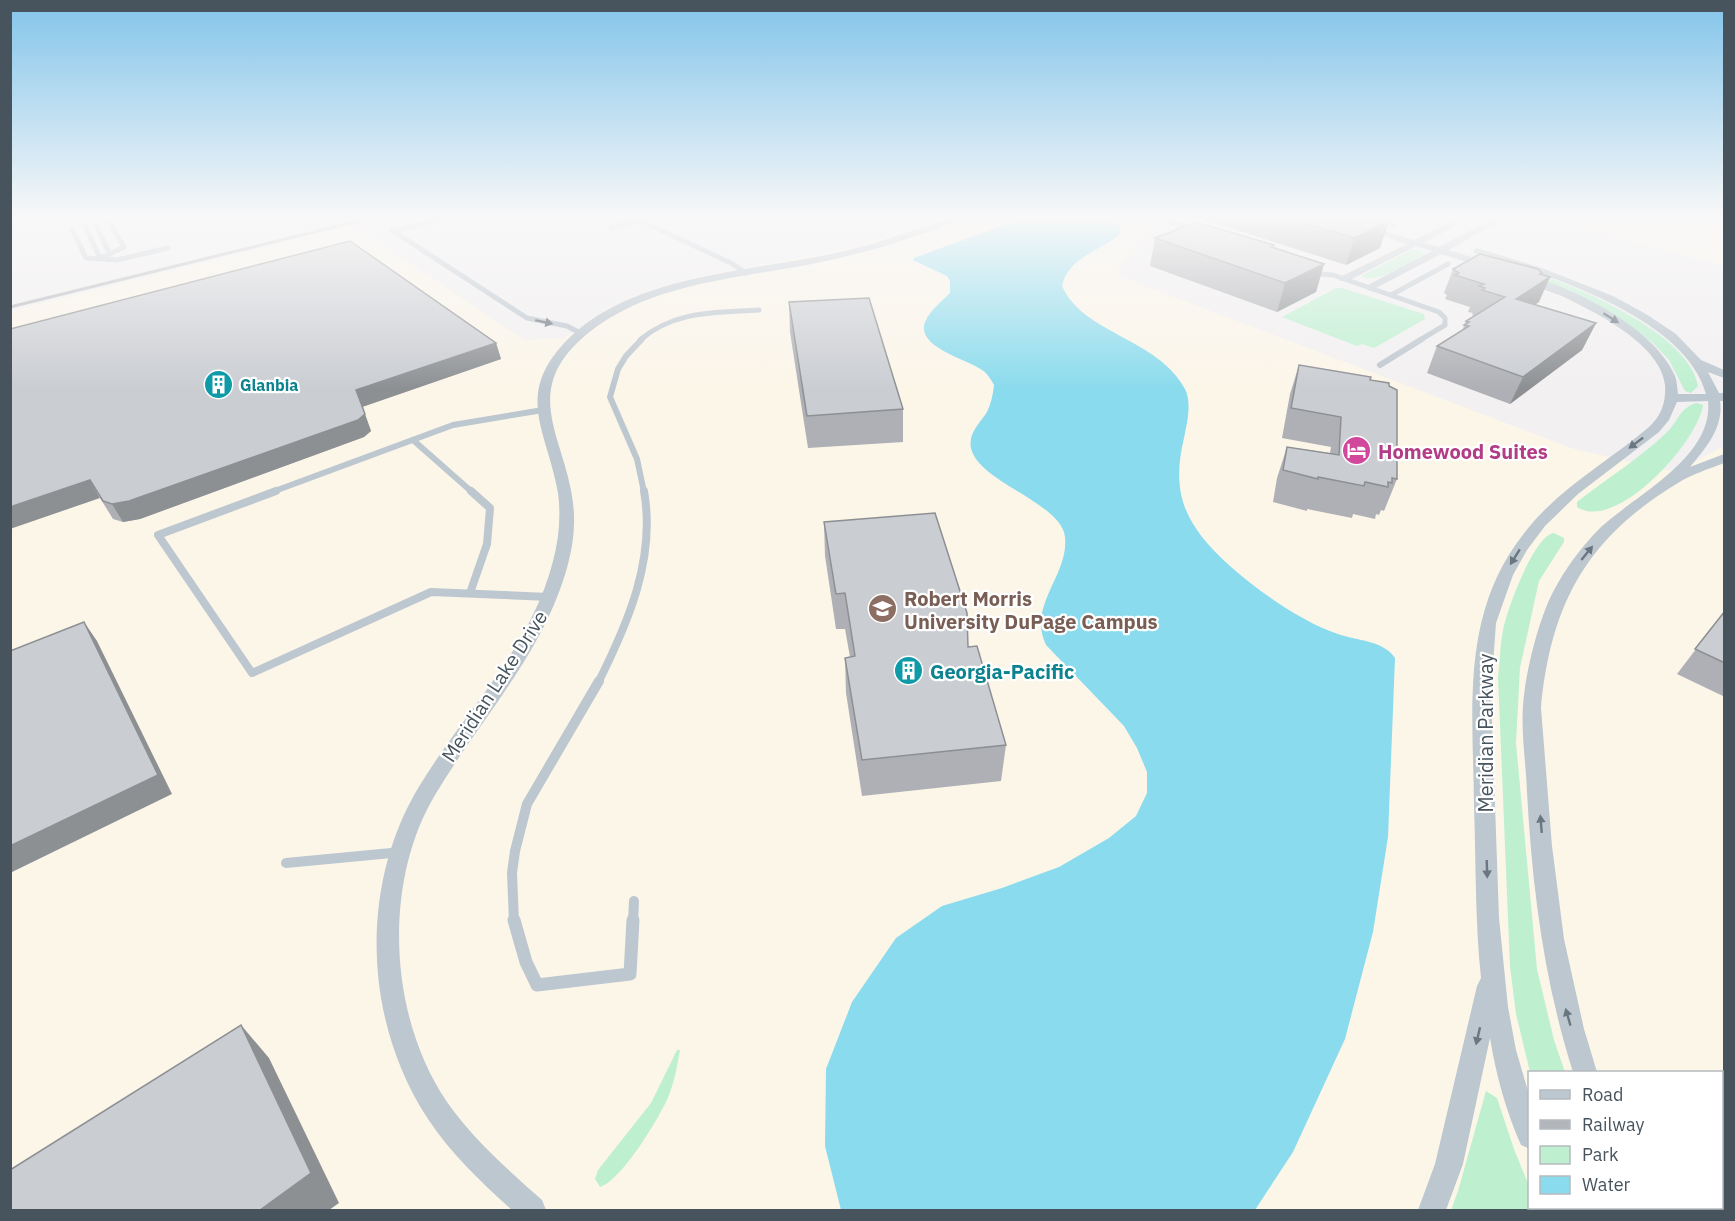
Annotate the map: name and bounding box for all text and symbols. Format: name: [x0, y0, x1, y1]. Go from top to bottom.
one-way arrow: [1603, 313, 1619, 324]
one-way arrow: [535, 317, 553, 327]
building icon: Glanbia: [203, 369, 235, 401]
place label: Glanbia: [240, 375, 298, 395]
hotel icon: Homewood Suites: [1341, 435, 1373, 467]
one-way arrow: [1629, 437, 1645, 449]
place label: Homewood Suites: [1378, 438, 1548, 465]
one-way arrow: [1581, 545, 1593, 560]
one-way arrow: [1510, 549, 1521, 565]
place label: Robert Morris University DuPage Campus: [904, 585, 1158, 635]
school or university icon: Robert Morris University DuPage Campus: [867, 593, 899, 625]
street label: Meridian Lake Drive: [435, 605, 553, 767]
street label: Meridian Parkway: [1472, 653, 1499, 813]
building icon: Georgia-Pacific: [893, 655, 925, 687]
place label: Georgia-Pacific: [930, 658, 1074, 685]
one-way arrow: [1536, 814, 1546, 833]
one-way arrow: [1482, 860, 1492, 879]
one-way arrow: [1563, 1008, 1572, 1026]
one-way arrow: [1473, 1027, 1482, 1046]
legend: [1528, 1071, 1723, 1209]
text: Road: [1582, 1083, 1623, 1106]
text: Railway: [1582, 1113, 1644, 1136]
text: Park: [1582, 1143, 1619, 1166]
text: Water: [1582, 1173, 1631, 1196]

